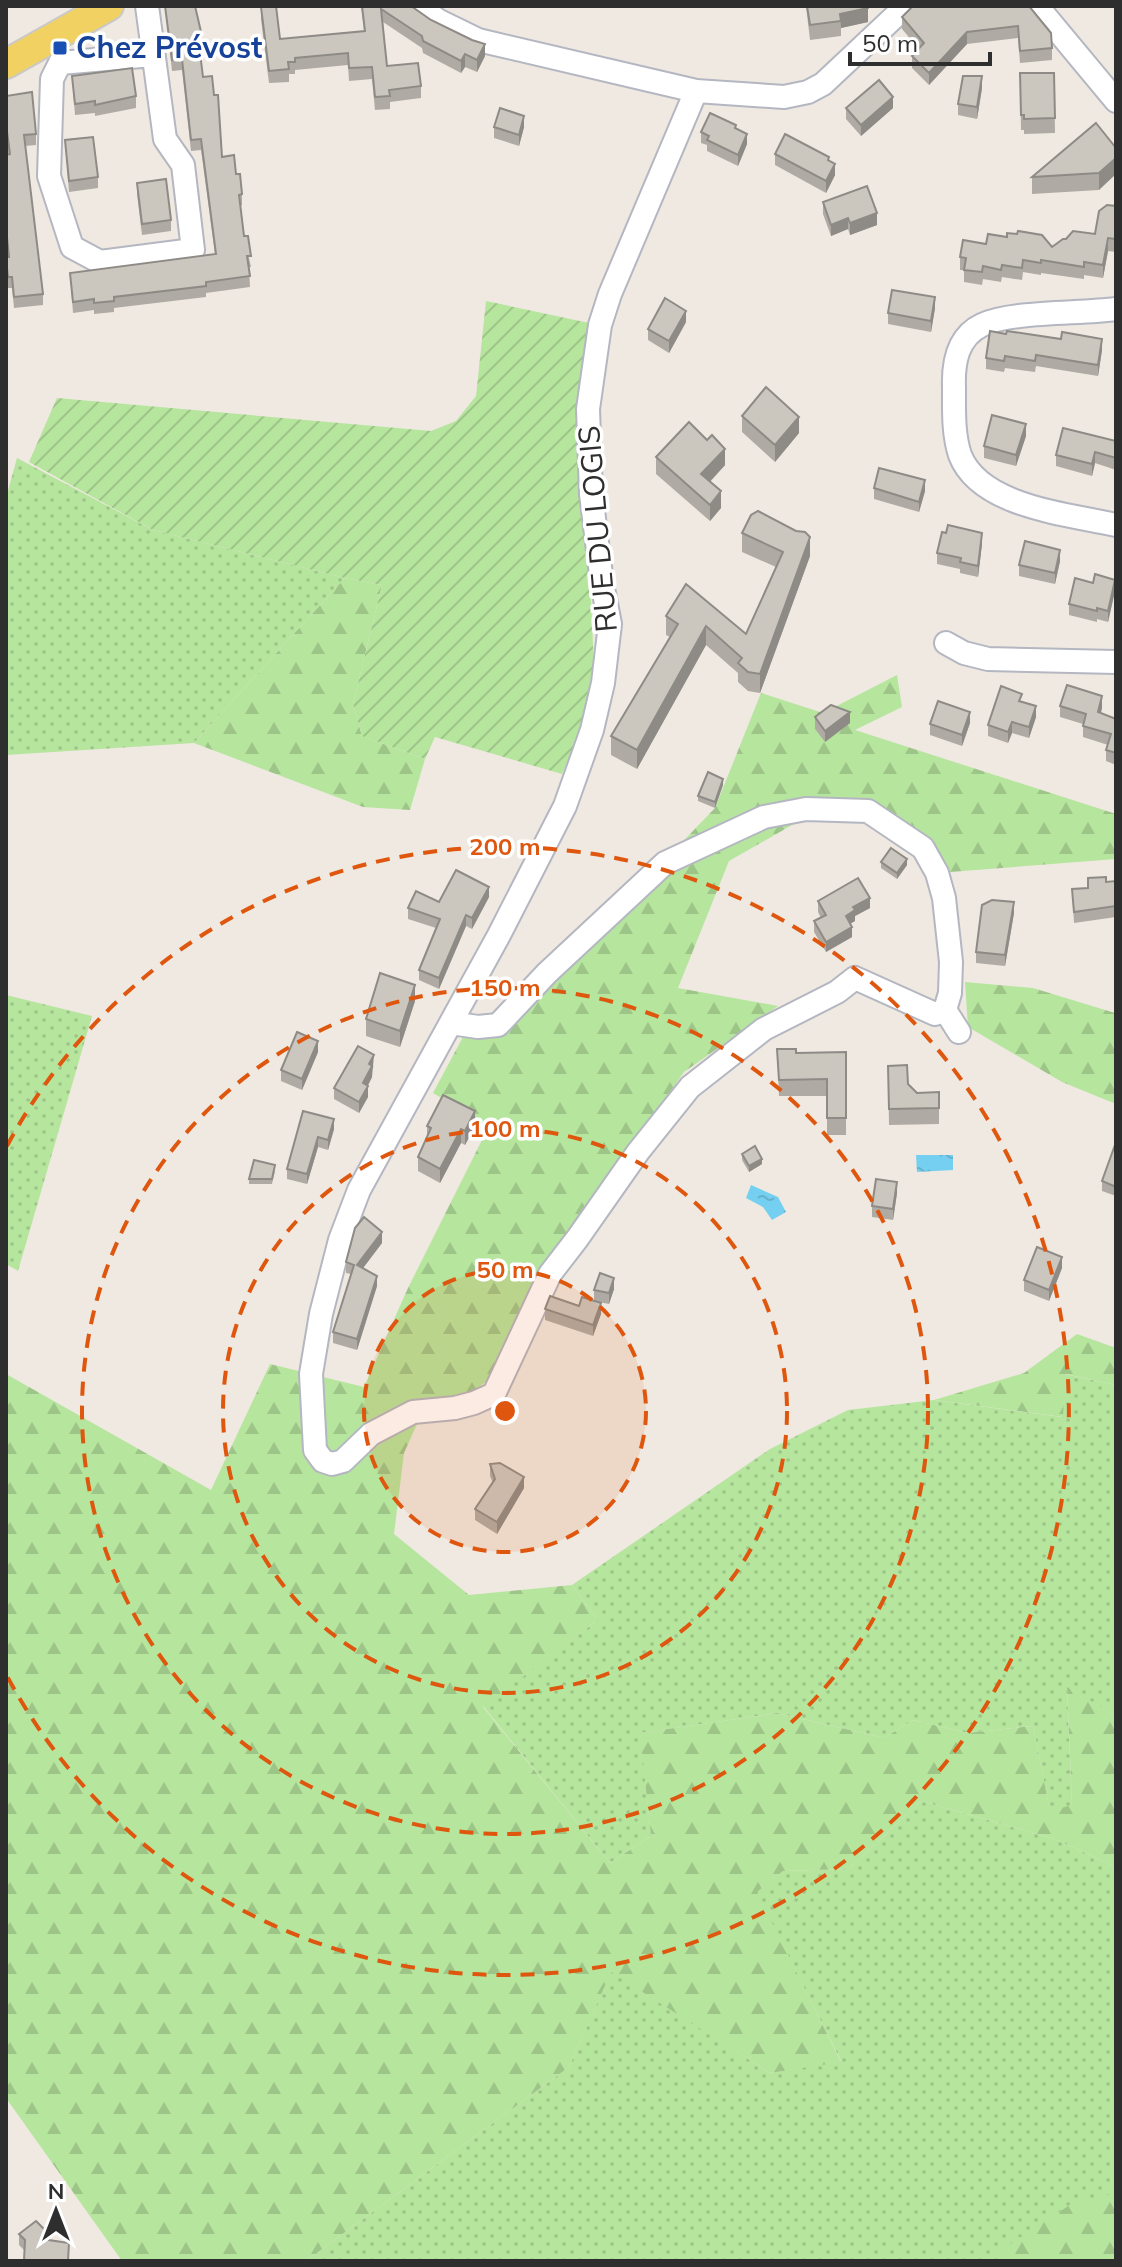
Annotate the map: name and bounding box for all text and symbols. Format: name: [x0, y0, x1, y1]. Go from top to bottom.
scale bar: [850, 16, 990, 66]
place label: Chez Prévost: [76, 28, 262, 66]
text: 50 m: [862, 28, 918, 58]
marker: Chez Prévost: [51, 39, 69, 57]
street label: RUE DU LOGIS: [569, 424, 625, 634]
text: 200 m: [469, 831, 541, 861]
text: 150 m: [469, 972, 541, 1002]
text: 100 m: [469, 1113, 541, 1143]
text: 50 m: [477, 1254, 533, 1284]
centre of rings: [491, 1397, 519, 1425]
north arrow: [16, 2171, 96, 2251]
text: N: [48, 2177, 64, 2205]

